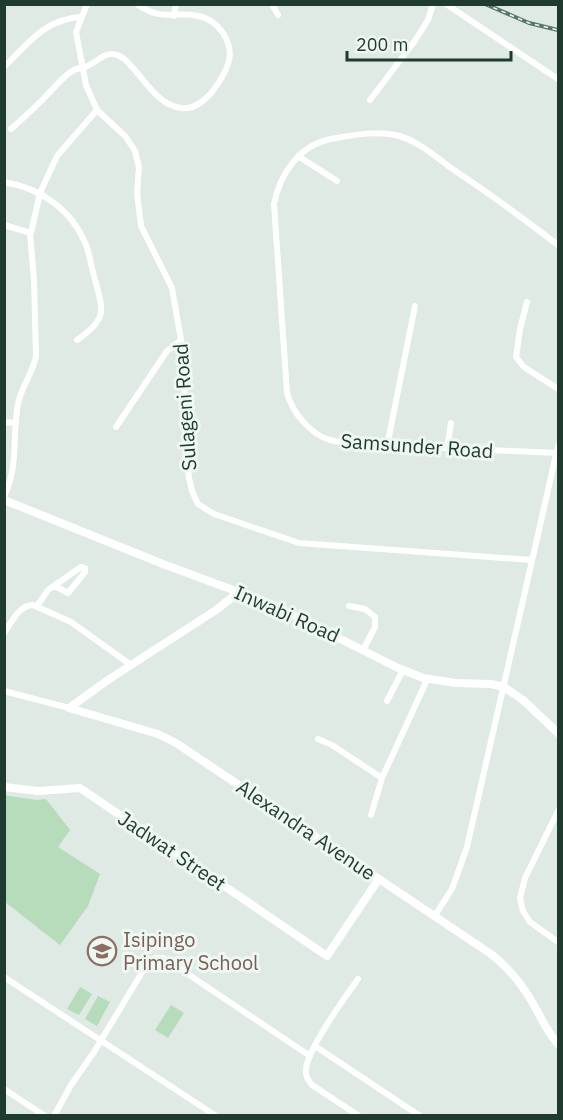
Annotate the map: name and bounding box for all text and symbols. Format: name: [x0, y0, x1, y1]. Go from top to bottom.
scale bar: [347, 24, 510, 62]
text: 200 m: [356, 33, 408, 56]
street label: Sulageni Road: [167, 342, 202, 472]
street label: Samsunder Road: [340, 427, 494, 464]
street label: Inwabi Road: [230, 578, 344, 649]
street label: Alexandra Avenue: [231, 773, 381, 886]
street label: Jadwat Street: [113, 804, 232, 897]
place label: Isipingo Primary School: [123, 926, 259, 976]
school or university icon: Isipingo Primary School: [86, 935, 118, 967]

